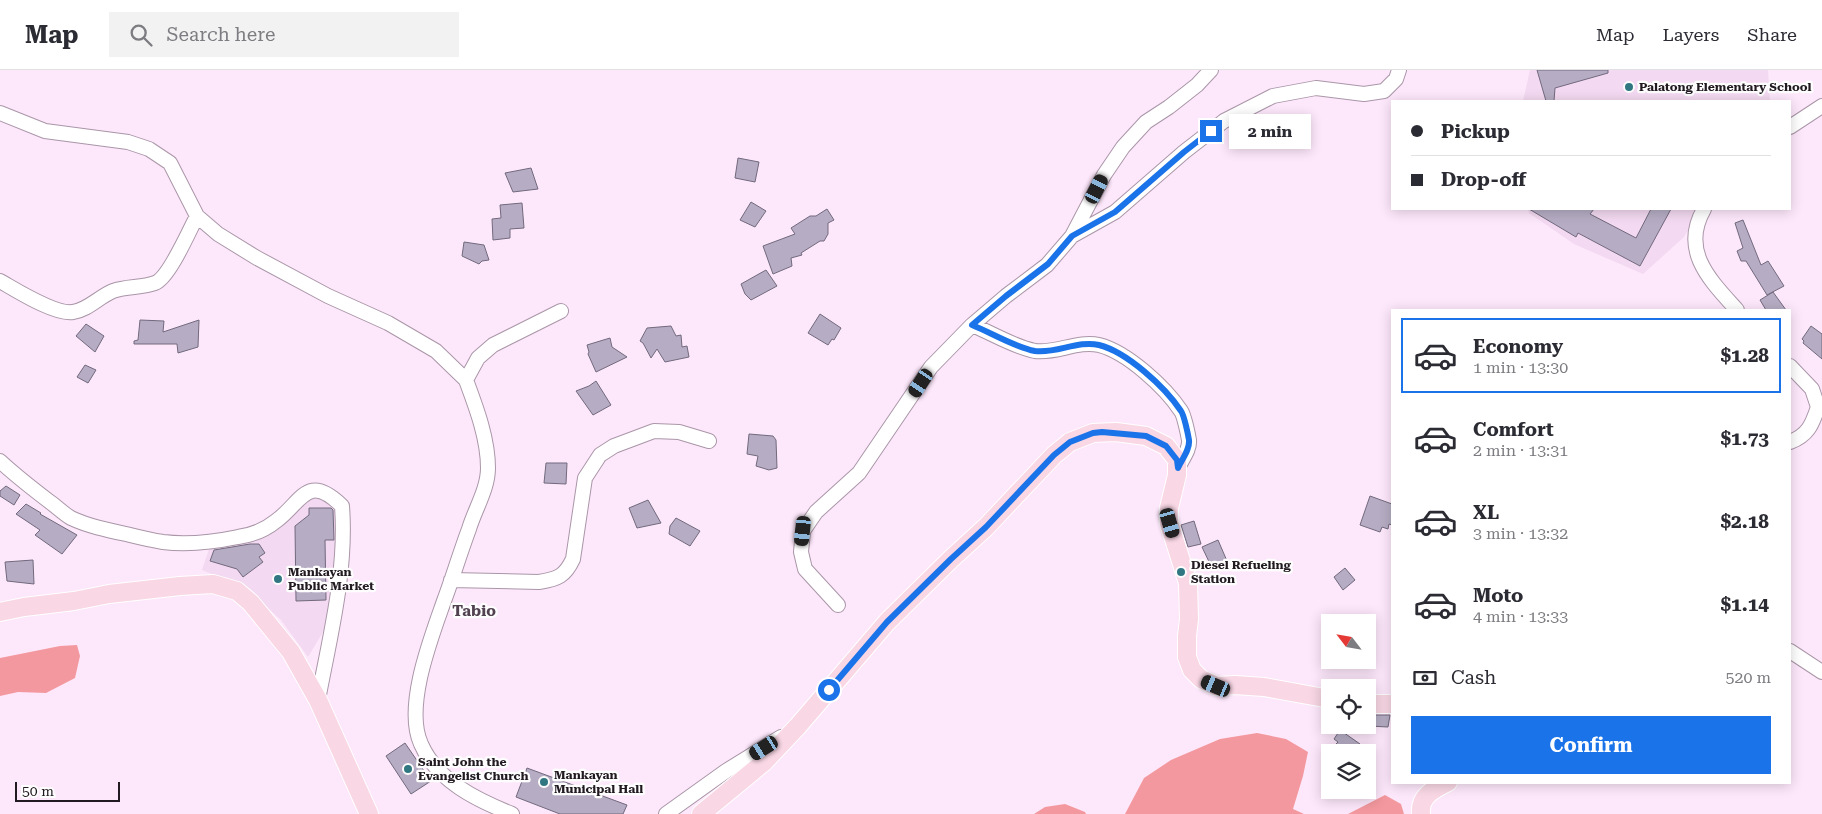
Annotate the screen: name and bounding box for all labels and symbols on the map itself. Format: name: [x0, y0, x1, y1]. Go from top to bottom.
place label: Palatong Elementary School: [1639, 80, 1811, 94]
marker: Palatong Elementary School: [1623, 81, 1635, 93]
callout: 2 min: [1228, 114, 1311, 148]
route end: [1200, 120, 1222, 142]
car: [1083, 172, 1110, 206]
car: [906, 366, 935, 400]
car: [1158, 507, 1181, 539]
car: [793, 515, 812, 547]
place label: Diesel Refueling Station: [1191, 558, 1292, 586]
place label: Mankayan Public Market: [288, 565, 374, 593]
marker: Diesel Refueling Station: [1175, 566, 1187, 578]
marker: Mankayan Public Market: [272, 573, 284, 585]
district label: Tabio: [452, 602, 496, 620]
north arrow: [1321, 614, 1376, 669]
car: [1199, 673, 1232, 699]
route start: [818, 679, 840, 701]
car: [747, 734, 780, 762]
place label: Saint John the Evangelist Church: [418, 755, 529, 783]
marker: Saint John the Evangelist Church: [402, 763, 414, 775]
place label: Mankayan Municipal Hall: [554, 768, 643, 796]
marker: Mankayan Municipal Hall: [538, 776, 550, 788]
scale bar: [15, 779, 120, 802]

